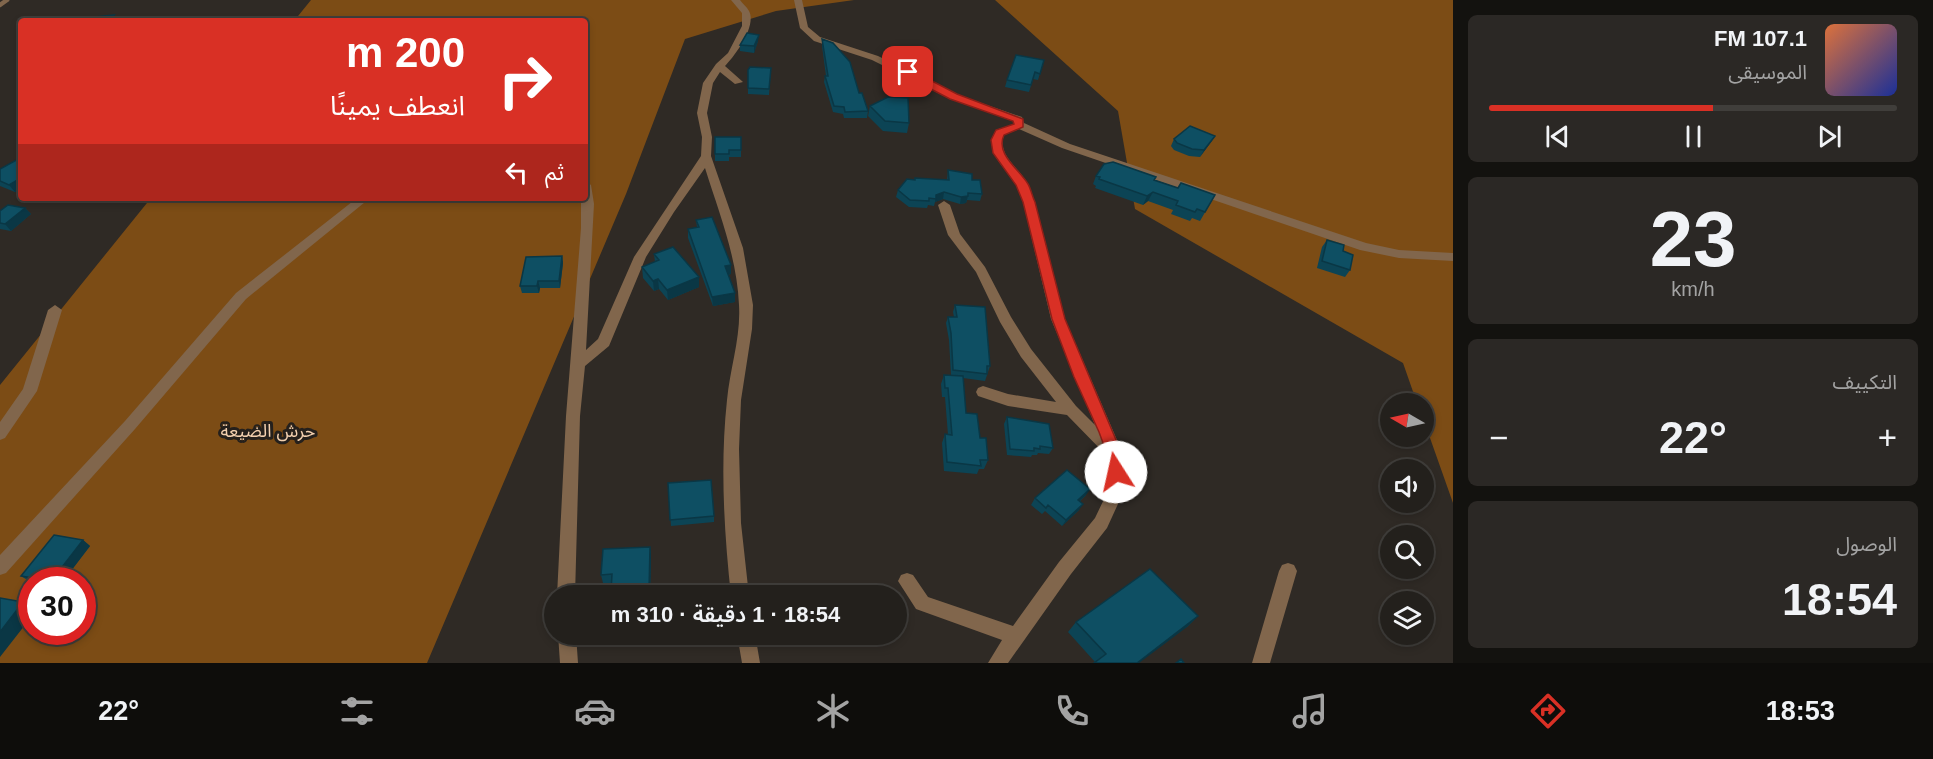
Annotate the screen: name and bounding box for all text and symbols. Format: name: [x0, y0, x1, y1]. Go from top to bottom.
text: 107.1 FM: [1714, 26, 1807, 51]
text: 200 m: [346, 29, 465, 76]
icon: right: [486, 42, 564, 120]
pin: [882, 46, 933, 97]
icon: arrive: [891, 55, 924, 88]
text: الموسيقى: [1728, 61, 1807, 83]
text: انعطف يمينًا: [330, 91, 465, 121]
icon: previous: [1541, 120, 1574, 153]
icon: pause: [1677, 120, 1710, 153]
icon: next: [1813, 120, 1846, 153]
icon: left: [500, 156, 533, 189]
text: ثم: [545, 160, 564, 185]
text: 23: [1650, 195, 1736, 283]
text: km/h: [1671, 278, 1715, 300]
text: التكييف: [1833, 371, 1897, 393]
north arrow: [1380, 393, 1434, 447]
map controls: [1380, 393, 1434, 645]
text: 22°: [1659, 412, 1727, 463]
text: −: [1489, 419, 1508, 456]
text: +: [1878, 419, 1897, 456]
park label: حرش الضيعة: [221, 421, 315, 442]
position arrow: [1084, 440, 1148, 504]
button: sound: [1380, 459, 1434, 513]
button: search: [1380, 525, 1434, 579]
text: الوصول: [1836, 533, 1897, 555]
speed limit sign: 30: [18, 567, 96, 645]
text: 18:54: [1782, 574, 1897, 625]
button: layers: [1380, 591, 1434, 645]
text: 18:54 · 1 دقيقة · 310 m: [611, 602, 840, 627]
icon: filters: [336, 690, 378, 732]
icon: car: [574, 690, 616, 732]
icon: climate: [812, 690, 854, 732]
icon: phone: [1051, 690, 1093, 732]
icon: music: [1289, 690, 1331, 732]
icon: directions: [1527, 690, 1569, 732]
text: 22°: [98, 696, 139, 726]
text: 18:53: [1766, 696, 1835, 726]

